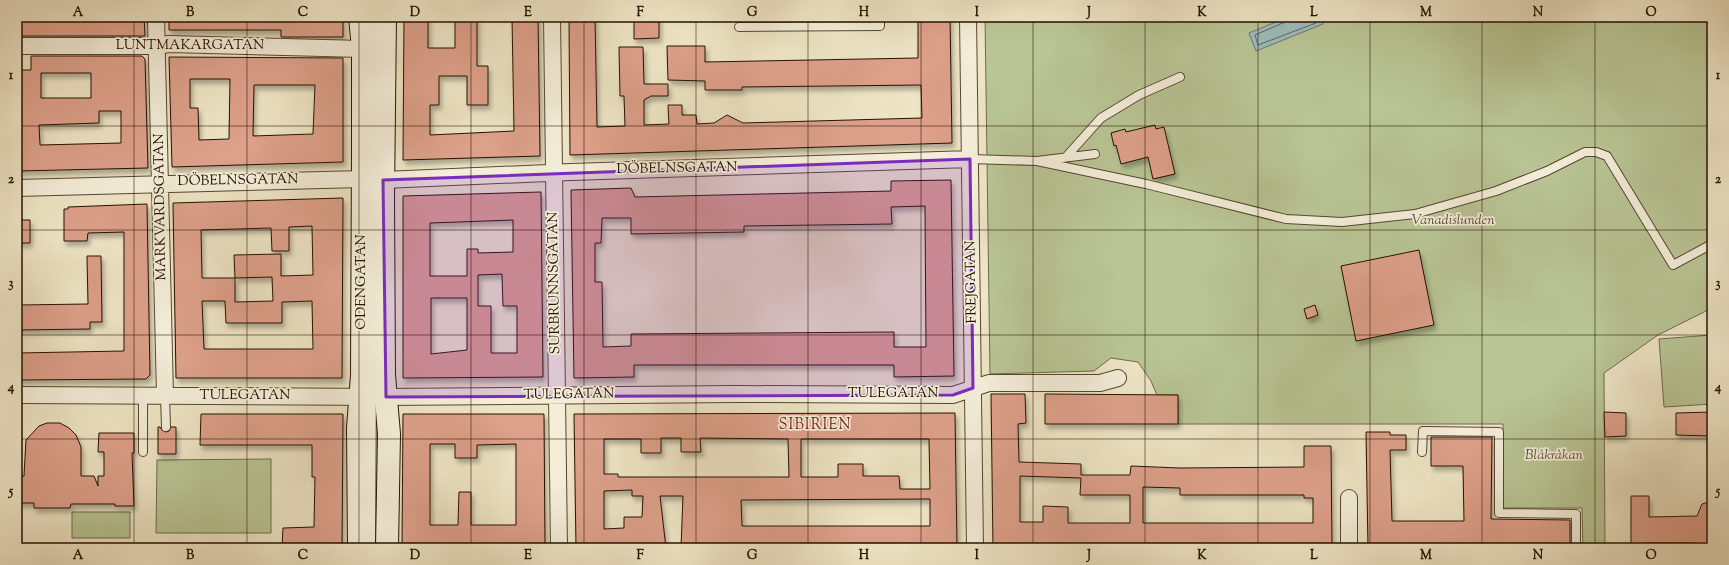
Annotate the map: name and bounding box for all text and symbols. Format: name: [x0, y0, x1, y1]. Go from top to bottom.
text: A: [73, 4, 84, 22]
text: B: [186, 4, 195, 22]
text: C: [298, 4, 308, 22]
text: D: [410, 4, 420, 22]
text: E: [524, 4, 532, 22]
text: F: [636, 4, 644, 22]
text: G: [747, 4, 758, 22]
text: H: [859, 4, 870, 22]
text: I: [975, 4, 980, 22]
text: J: [1086, 4, 1091, 22]
text: K: [1197, 4, 1207, 22]
text: L: [1310, 4, 1318, 22]
text: M: [1420, 4, 1432, 22]
text: N: [1533, 4, 1544, 22]
text: O: [1645, 4, 1657, 22]
street label: LUNTMAKARGATAN: [116, 36, 264, 56]
text: 1: [9, 67, 14, 85]
text: 1: [1716, 67, 1721, 85]
street label: MARKVARDSGATAN: [150, 133, 172, 281]
street label: DÖBELNSGATAN: [616, 157, 738, 180]
street label: DÖBELNSGATAN: [177, 169, 299, 192]
text: 2: [8, 171, 15, 189]
text: 2: [1715, 171, 1722, 189]
street label: SURBRUNNSGATAN: [544, 211, 566, 355]
park label: Vanadislunden: [1411, 211, 1495, 231]
street label: ODENGATAN: [352, 234, 372, 330]
street label: FREJGATAN: [961, 240, 983, 324]
text: 3: [8, 275, 14, 293]
text: 3: [1715, 275, 1721, 293]
text: 4: [7, 379, 15, 397]
text: 4: [1714, 379, 1722, 397]
street label: TULEGATAN: [523, 384, 615, 406]
street label: TULEGATAN: [848, 384, 938, 404]
street label: TULEGATAN: [200, 386, 290, 406]
district label: SIBIRIEN: [779, 415, 851, 436]
park label: Blåkråkan: [1525, 446, 1584, 466]
text: 5: [8, 483, 14, 501]
text: 5: [1715, 483, 1721, 501]
text: A: [73, 547, 84, 565]
text: B: [186, 547, 195, 565]
text: C: [298, 547, 308, 565]
text: D: [410, 547, 420, 565]
text: E: [524, 547, 532, 565]
text: F: [636, 547, 644, 565]
text: G: [747, 547, 758, 565]
text: H: [859, 547, 870, 565]
text: I: [975, 547, 980, 565]
text: J: [1086, 547, 1091, 565]
text: K: [1197, 547, 1207, 565]
text: L: [1310, 547, 1318, 565]
text: M: [1420, 547, 1432, 565]
text: N: [1533, 547, 1544, 565]
text: O: [1645, 547, 1657, 565]

